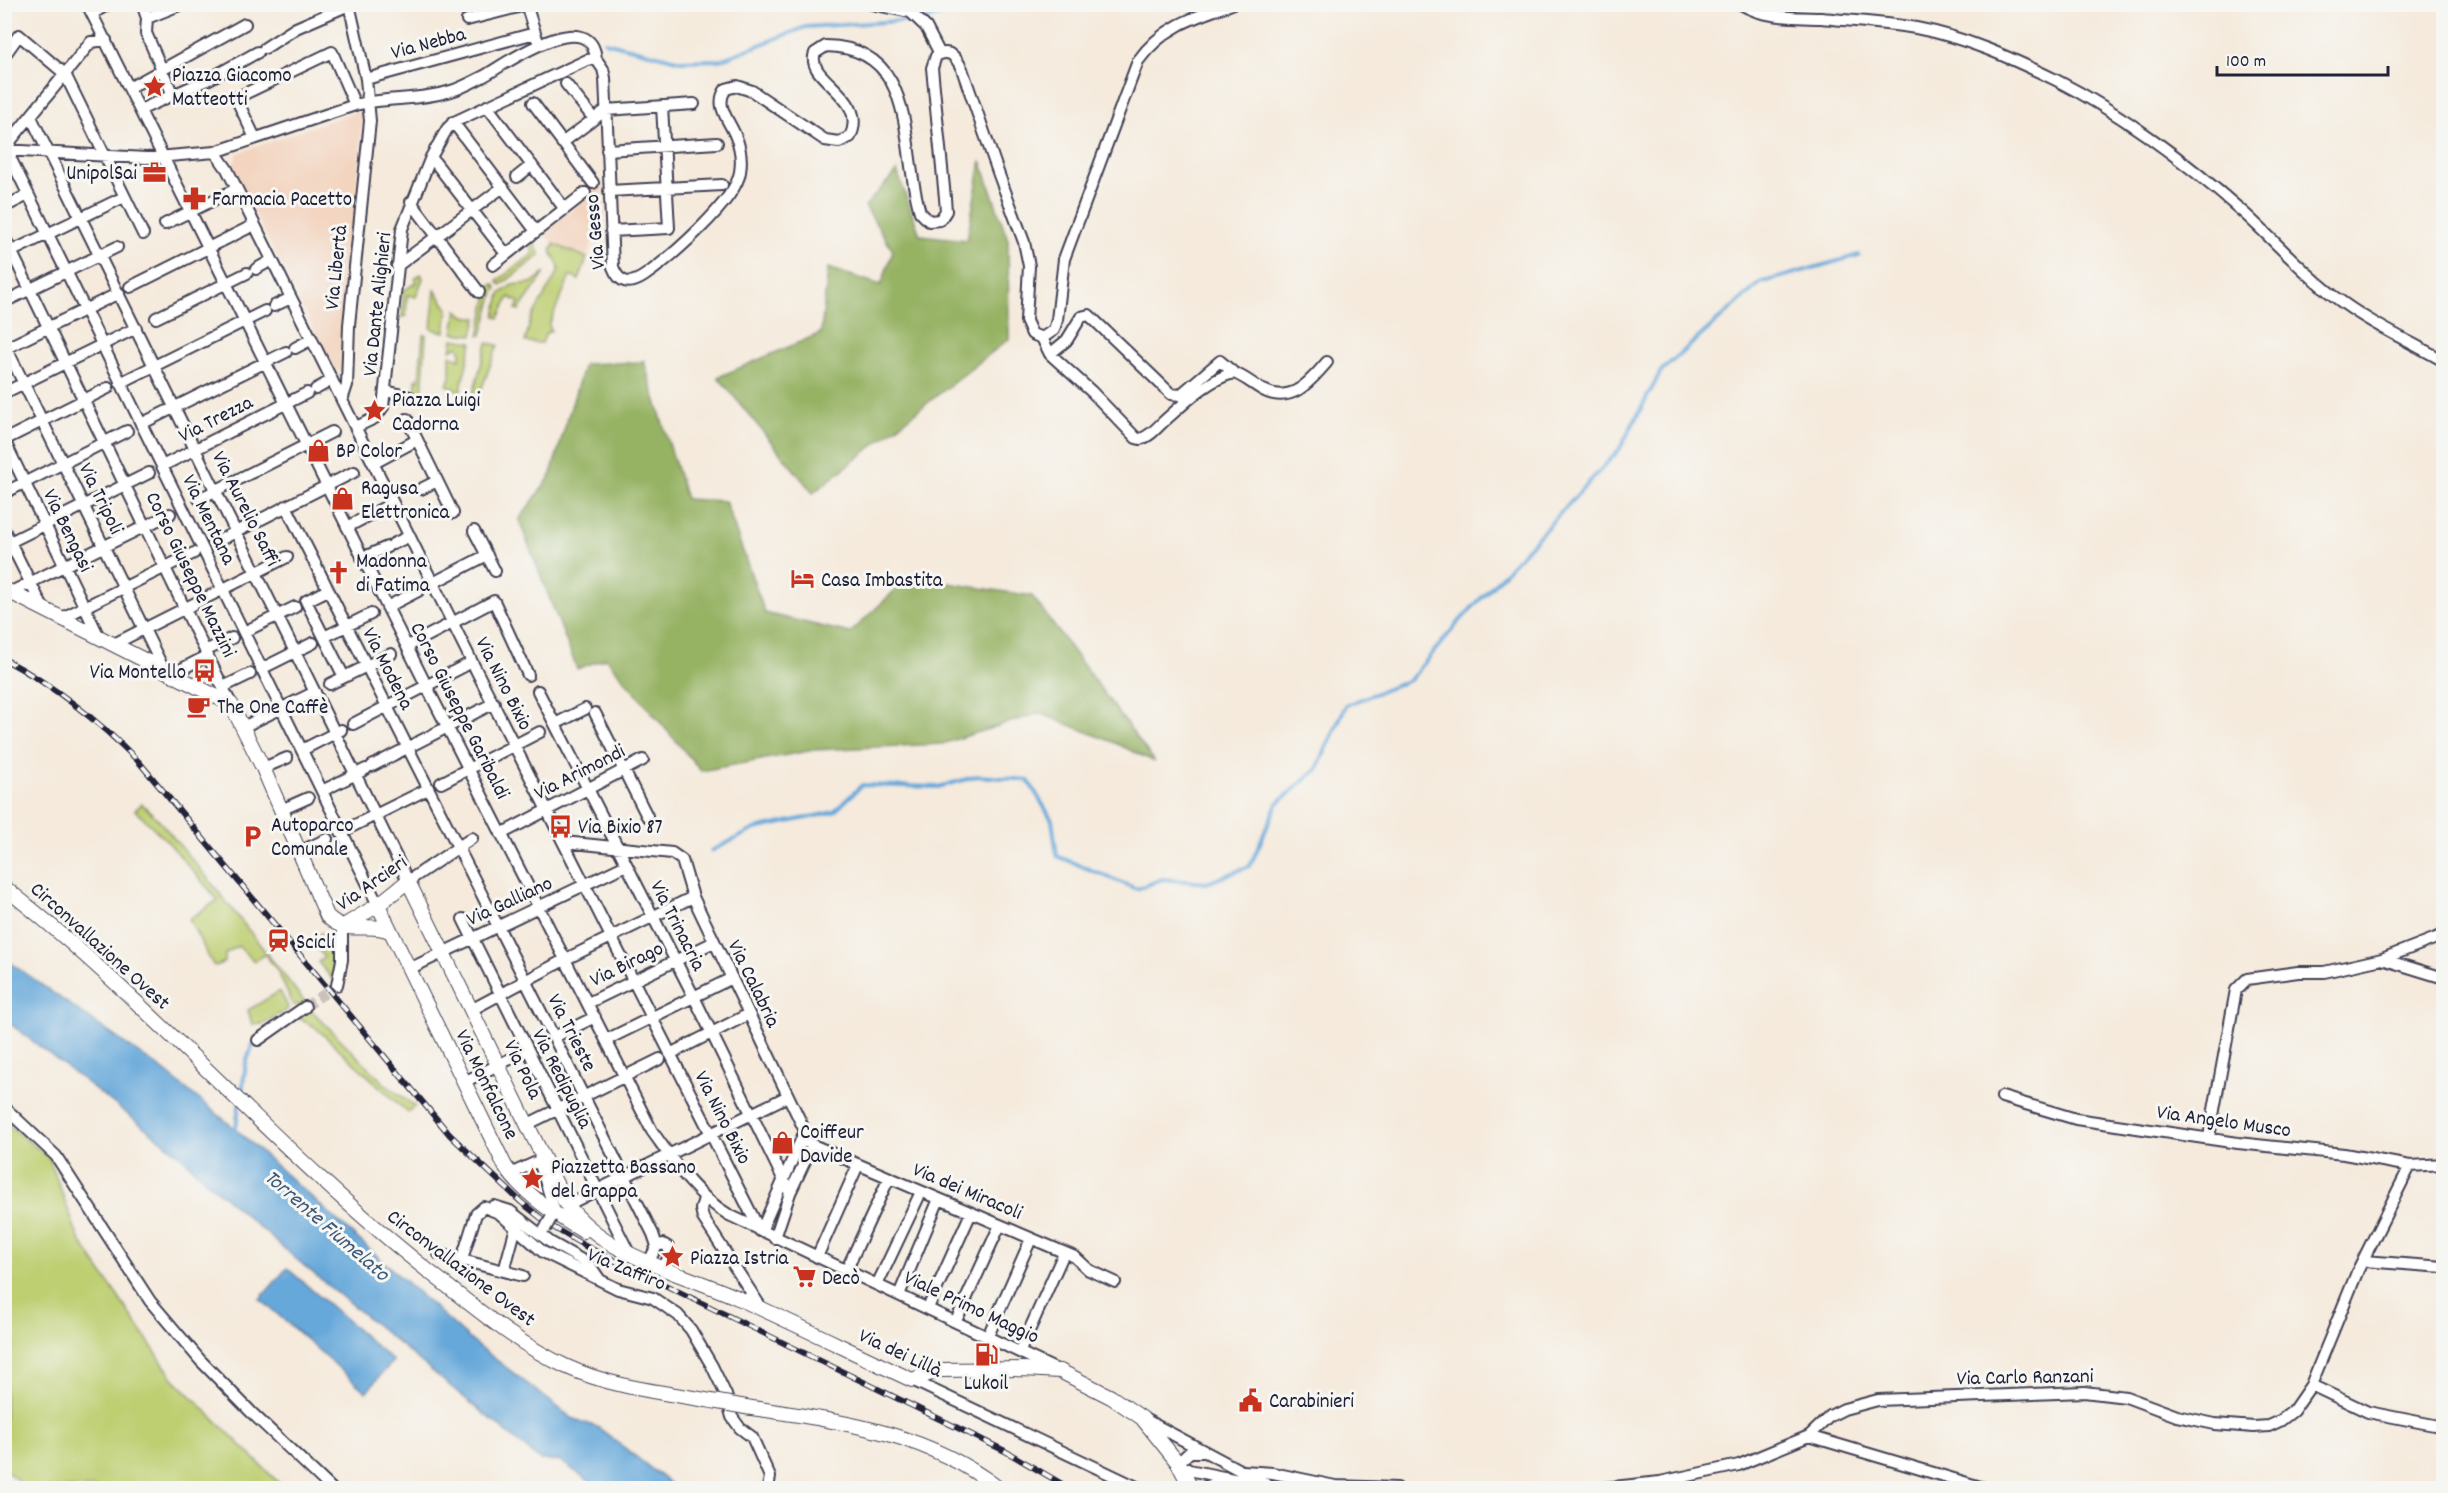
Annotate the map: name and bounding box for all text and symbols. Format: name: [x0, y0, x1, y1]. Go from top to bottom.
street label: Via Nebba: [388, 20, 471, 69]
scale bar: [2217, 39, 2388, 77]
text: 100 m: [2226, 50, 2266, 75]
place label: Piazza Giacomo Matteotti: [172, 62, 292, 116]
place icon: Piazza Giacomo Matteotti: [141, 73, 167, 99]
office icon: UnipolSai: [142, 159, 168, 185]
place label: UnipolSai: [66, 160, 137, 190]
pharmacy icon: Farmacia Pacetto: [181, 185, 207, 211]
place label: Farmacia Pacetto: [212, 186, 352, 216]
street label: Via Gesso: [579, 193, 615, 271]
street label: Via Libertà: [319, 223, 357, 311]
street label: Via Dante Alighieri: [357, 231, 401, 378]
place label: Piazza Luigi Cadorna: [392, 387, 481, 441]
street label: Via Trezza: [174, 389, 260, 452]
place icon: Piazza Luigi Cadorna: [361, 398, 387, 424]
shop icon: BP Color: [305, 437, 331, 463]
place label: BP Color: [336, 438, 402, 468]
street label: Via Aurelio Saffi: [202, 447, 286, 573]
street label: Via Tripoli: [69, 458, 130, 540]
street label: Via Mentana: [173, 470, 243, 572]
place label: Ragusa Elettronica: [361, 475, 450, 529]
street label: Via Bengasi: [33, 485, 99, 578]
shop icon: Ragusa Elettronica: [330, 486, 356, 512]
street label: Corso Giuseppe Mazzini: [136, 487, 243, 663]
place label: Madonna di Fatima: [356, 548, 431, 602]
church icon: Madonna di Fatima: [325, 559, 351, 585]
hotel icon: Casa Imbastita: [790, 566, 816, 592]
place label: Casa Imbastita: [821, 567, 944, 597]
street label: Corso Giuseppe Garibaldi: [401, 618, 516, 805]
street label: Via Modena: [353, 623, 420, 717]
street label: Via Nino Bixio: [466, 632, 539, 736]
bus stop icon: Via Montello: [191, 658, 217, 684]
place label: Via Montello: [90, 659, 186, 689]
cafe icon: The One Caffè: [186, 693, 212, 719]
place label: The One Caffè: [217, 694, 328, 724]
street label: Via Arimondi: [530, 738, 631, 809]
place label: Autoparco Comunale: [271, 812, 354, 866]
bus stop icon: Via Bixio 87: [547, 813, 573, 839]
place label: Via Bixio 87: [578, 814, 663, 844]
parking icon: Autoparco Comunale: [240, 823, 266, 849]
street label: Via Arcieri: [331, 849, 415, 920]
street label: Via Galliano: [462, 870, 558, 936]
street label: Circonvallazione Ovest: [22, 876, 176, 1019]
street label: Via Trinacria: [641, 876, 712, 978]
station icon: Scicli: [265, 928, 291, 954]
place label: Scicli: [296, 929, 335, 959]
street label: Via Birago: [585, 935, 669, 996]
street label: Via Calabria: [718, 935, 787, 1034]
street label: Via Trieste: [538, 989, 603, 1077]
street label: Via Redipuglia: [522, 1024, 599, 1135]
street label: Via Monfalcone: [446, 1025, 525, 1145]
street label: Via Pola: [494, 1036, 549, 1106]
street label: Via Nino Bixio: [685, 1066, 758, 1170]
street label: Via Angelo Musco: [2154, 1099, 2293, 1147]
place label: Coiffeur Davide: [800, 1119, 864, 1173]
shop icon: Coiffeur Davide: [769, 1130, 795, 1156]
place label: Piazzetta Bassano del Grappa: [551, 1154, 696, 1208]
street label: Via dei Miracoli: [907, 1156, 1027, 1229]
water label: Torrente Fiumelato: [256, 1163, 396, 1291]
place icon: Piazzetta Bassano del Grappa: [520, 1165, 546, 1191]
street label: Circonvallazione Ovest: [379, 1203, 541, 1336]
street label: Via Zaffiro: [582, 1241, 670, 1300]
place icon: Piazza Istria: [659, 1244, 685, 1270]
place label: Piazza Istria: [690, 1245, 790, 1275]
supermarket icon: Decò: [791, 1264, 817, 1290]
street label: Viale Primo Maggio: [898, 1264, 1043, 1353]
place label: Decò: [822, 1265, 860, 1295]
street label: Via dei Lillà: [853, 1322, 947, 1387]
fuel station icon: Lukoil: [973, 1341, 999, 1367]
street label: Via Carlo Ranzani: [1956, 1363, 2094, 1395]
place label: Lukoil: [964, 1370, 1008, 1400]
public building icon: Carabinieri: [1238, 1387, 1264, 1413]
place label: Carabinieri: [1269, 1388, 1354, 1418]

